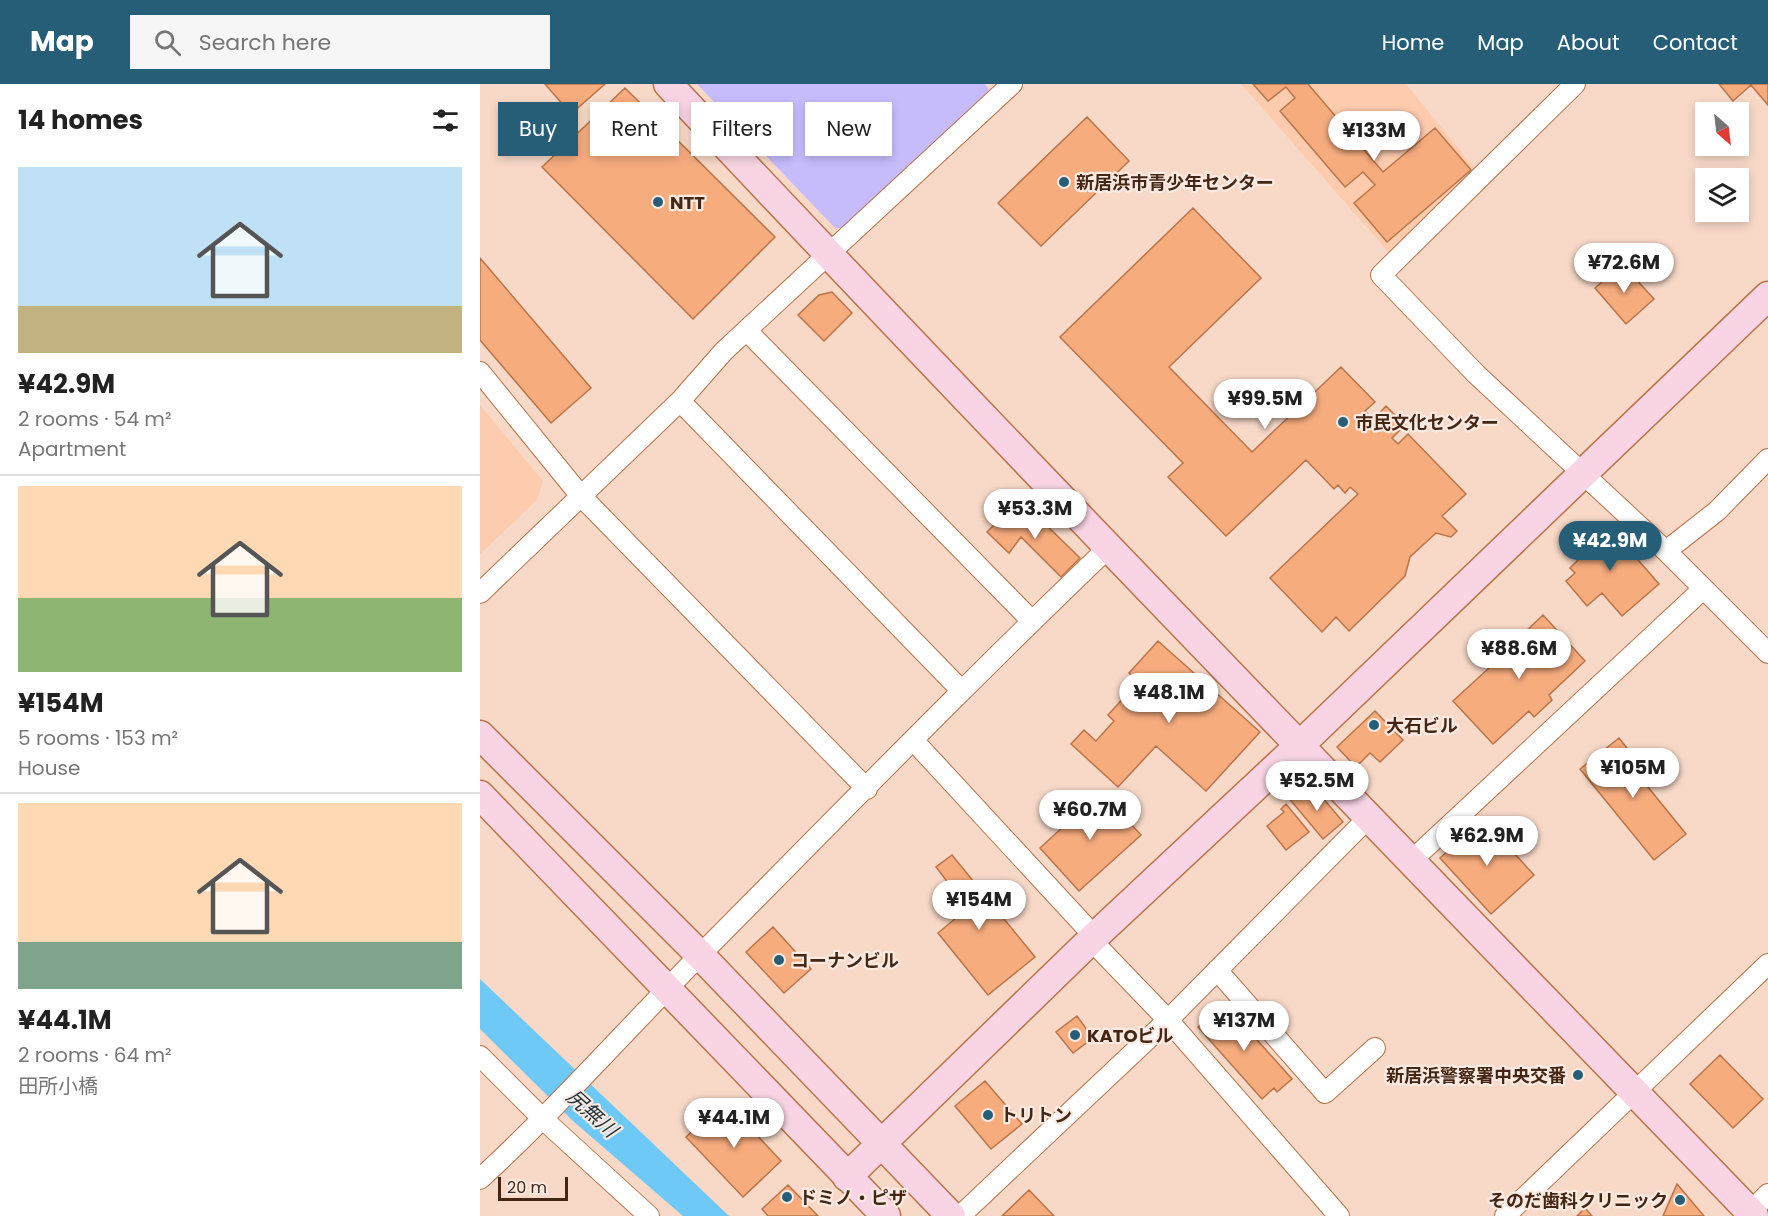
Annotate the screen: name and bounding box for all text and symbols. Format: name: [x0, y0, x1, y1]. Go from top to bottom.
search box: [130, 15, 550, 69]
text: Map: [30, 22, 94, 61]
icon: search: [151, 26, 184, 59]
text: Search here: [199, 27, 331, 58]
text: Home: [1382, 28, 1444, 57]
text: Map: [1477, 28, 1524, 57]
text: About: [1557, 28, 1620, 57]
text: Contact: [1653, 28, 1738, 57]
text: 14 homes: [18, 102, 143, 138]
chip: Buy: [498, 102, 578, 156]
chip: Rent: [590, 102, 679, 156]
chip: Filters: [691, 102, 793, 156]
chip: New: [805, 102, 892, 156]
north arrow: [1695, 102, 1749, 156]
map controls: [1695, 102, 1749, 222]
icon: filters: [429, 104, 462, 137]
pin: ¥133M: [1332, 111, 1416, 162]
text: ¥133M: [1342, 116, 1406, 144]
button: layers: [1695, 168, 1749, 222]
place label: 新居浜市青少年センター: [1076, 170, 1274, 195]
marker: 新居浜市青少年センター: [1057, 175, 1071, 189]
place label: NTT: [670, 190, 705, 215]
marker: NTT: [651, 195, 665, 209]
icon: home: [186, 206, 294, 314]
pin: ¥72.6M: [1575, 243, 1673, 294]
text: ¥72.6M: [1588, 248, 1660, 276]
text: ¥42.9M: [18, 366, 115, 402]
pin: ¥99.5M: [1216, 379, 1314, 430]
text: ¥99.5M: [1227, 384, 1303, 412]
text: 2 rooms · 54 m²: [18, 405, 172, 433]
place label: 市民文化センター: [1355, 410, 1499, 435]
marker: 市民文化センター: [1336, 415, 1350, 429]
text: Apartment: [18, 435, 126, 463]
pin: ¥53.3M: [986, 489, 1084, 540]
text: ¥53.3M: [998, 494, 1072, 522]
pin: ¥42.9M: [1561, 521, 1659, 572]
icon: home: [186, 525, 294, 633]
text: ¥42.9M: [1573, 526, 1647, 554]
pin: ¥88.6M: [1470, 629, 1568, 680]
text: ¥88.6M: [1481, 634, 1557, 662]
pin: ¥48.1M: [1120, 673, 1218, 724]
text: ¥48.1M: [1133, 678, 1205, 706]
text: ¥154M: [18, 685, 104, 721]
place label: 大石ビル: [1386, 713, 1458, 738]
marker: 大石ビル: [1367, 718, 1381, 732]
text: 5 rooms · 153 m²: [18, 724, 178, 752]
pin: ¥105M: [1591, 748, 1675, 799]
text: ¥105M: [1600, 753, 1666, 781]
text: House: [18, 754, 80, 782]
pin: ¥52.5M: [1268, 761, 1366, 812]
text: ¥52.5M: [1280, 766, 1354, 794]
pin: ¥60.7M: [1041, 790, 1139, 841]
text: ¥60.7M: [1053, 795, 1127, 823]
pin: ¥62.9M: [1438, 816, 1536, 867]
text: ¥62.9M: [1450, 821, 1524, 849]
icon: home: [186, 842, 294, 950]
pin: ¥154M: [937, 880, 1021, 931]
text: ¥154M: [946, 885, 1012, 913]
place label: コーナンビル: [791, 948, 899, 973]
marker: コーナンビル: [772, 953, 786, 967]
pin: ¥137M: [1202, 1001, 1286, 1052]
text: ¥44.1M: [18, 1002, 112, 1038]
text: ¥137M: [1213, 1006, 1275, 1034]
place label: KATOビル: [1087, 1023, 1174, 1048]
marker: KATOビル: [1068, 1028, 1082, 1042]
text: 2 rooms · 64 m²: [18, 1041, 172, 1069]
place label: 新居浜警察署中央交番: [1386, 1063, 1566, 1088]
marker: 新居浜警察署中央交番: [1571, 1068, 1585, 1082]
text: 田所小橋: [18, 1072, 98, 1100]
water label: 尻無川: [560, 1083, 625, 1145]
pin: ¥44.1M: [685, 1098, 783, 1149]
text: ¥44.1M: [698, 1103, 770, 1131]
place label: トリトン: [1000, 1103, 1072, 1128]
marker: トリトン: [981, 1108, 995, 1122]
scale bar: [498, 1174, 568, 1202]
text: 20 m: [507, 1176, 547, 1199]
place label: ドミノ・ピザ: [799, 1185, 907, 1210]
place label: そのだ歯科クリニック: [1488, 1188, 1668, 1213]
marker: ドミノ・ピザ: [780, 1190, 794, 1204]
marker: そのだ歯科クリニック: [1673, 1193, 1687, 1207]

